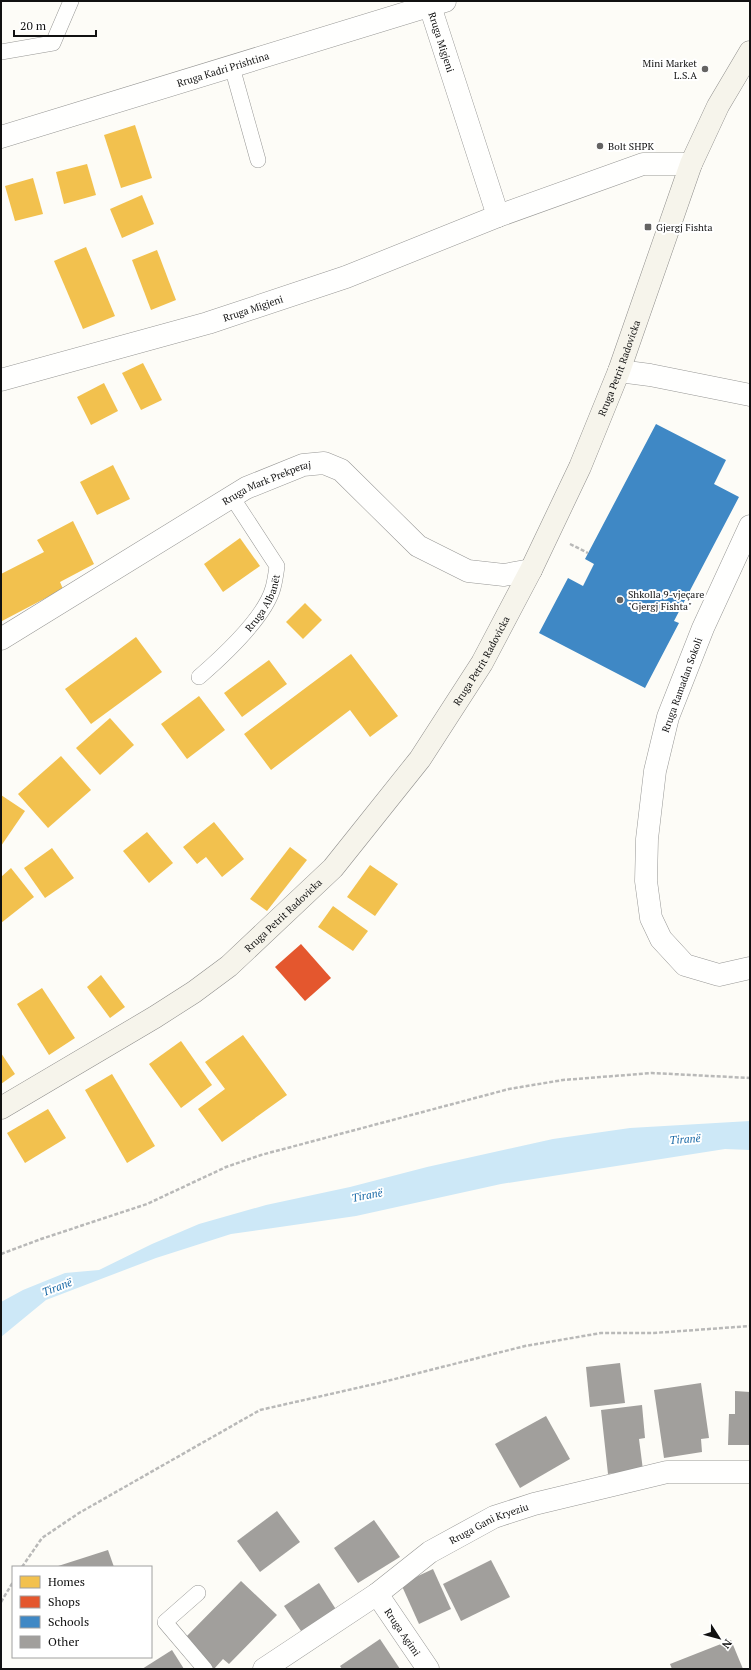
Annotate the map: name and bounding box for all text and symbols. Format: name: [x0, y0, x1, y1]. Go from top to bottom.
street label: Rruga Migjeni: [426, 10, 458, 74]
scale bar: [14, 12, 96, 38]
text: 20 m: [20, 18, 47, 33]
street label: Rruga Kadri Prishtina: [175, 49, 271, 89]
place label: Mini Market L.S.A: [643, 57, 697, 82]
marker: Mini Market L.S.A: [700, 64, 710, 74]
place label: Bolt SHPK: [608, 140, 654, 153]
marker: Bolt SHPK: [595, 141, 605, 151]
place label: Gjergj Fishta: [656, 221, 713, 234]
marker: Gjergj Fishta: [643, 222, 653, 232]
street label: Rruga Migjeni: [221, 292, 285, 324]
street label: Rruga Petrit Radovicka: [595, 318, 643, 418]
street label: Rruga Mark Prekperaj: [220, 458, 312, 508]
street label: Rruga Albanët: [242, 573, 282, 634]
place label: Shkolla 9-vjeçare "Gjergj Fishta": [628, 588, 704, 613]
marker: Shkolla 9-vjeçare "Gjergj Fishta": [615, 595, 625, 605]
street label: Rruga Petrit Radovicka: [450, 614, 512, 708]
street label: Rruga Ramadan Sokoli: [659, 636, 705, 734]
street label: Rruga Petrit Radovicka: [242, 876, 324, 955]
water label: Tiranë: [669, 1131, 702, 1147]
water label: Tiranë: [350, 1185, 385, 1205]
water label: Tiranë: [40, 1275, 75, 1299]
street label: Rruga Gani Kryeziu: [447, 1500, 530, 1547]
legend: [12, 1566, 152, 1658]
text: Homes: [48, 1574, 85, 1589]
text: Shops: [48, 1594, 80, 1609]
street label: Rruga Agimi: [382, 1606, 424, 1658]
text: Schools: [48, 1614, 89, 1629]
north arrow: [699, 1618, 739, 1658]
text: Other: [48, 1634, 79, 1649]
text: N: [719, 1636, 735, 1652]

